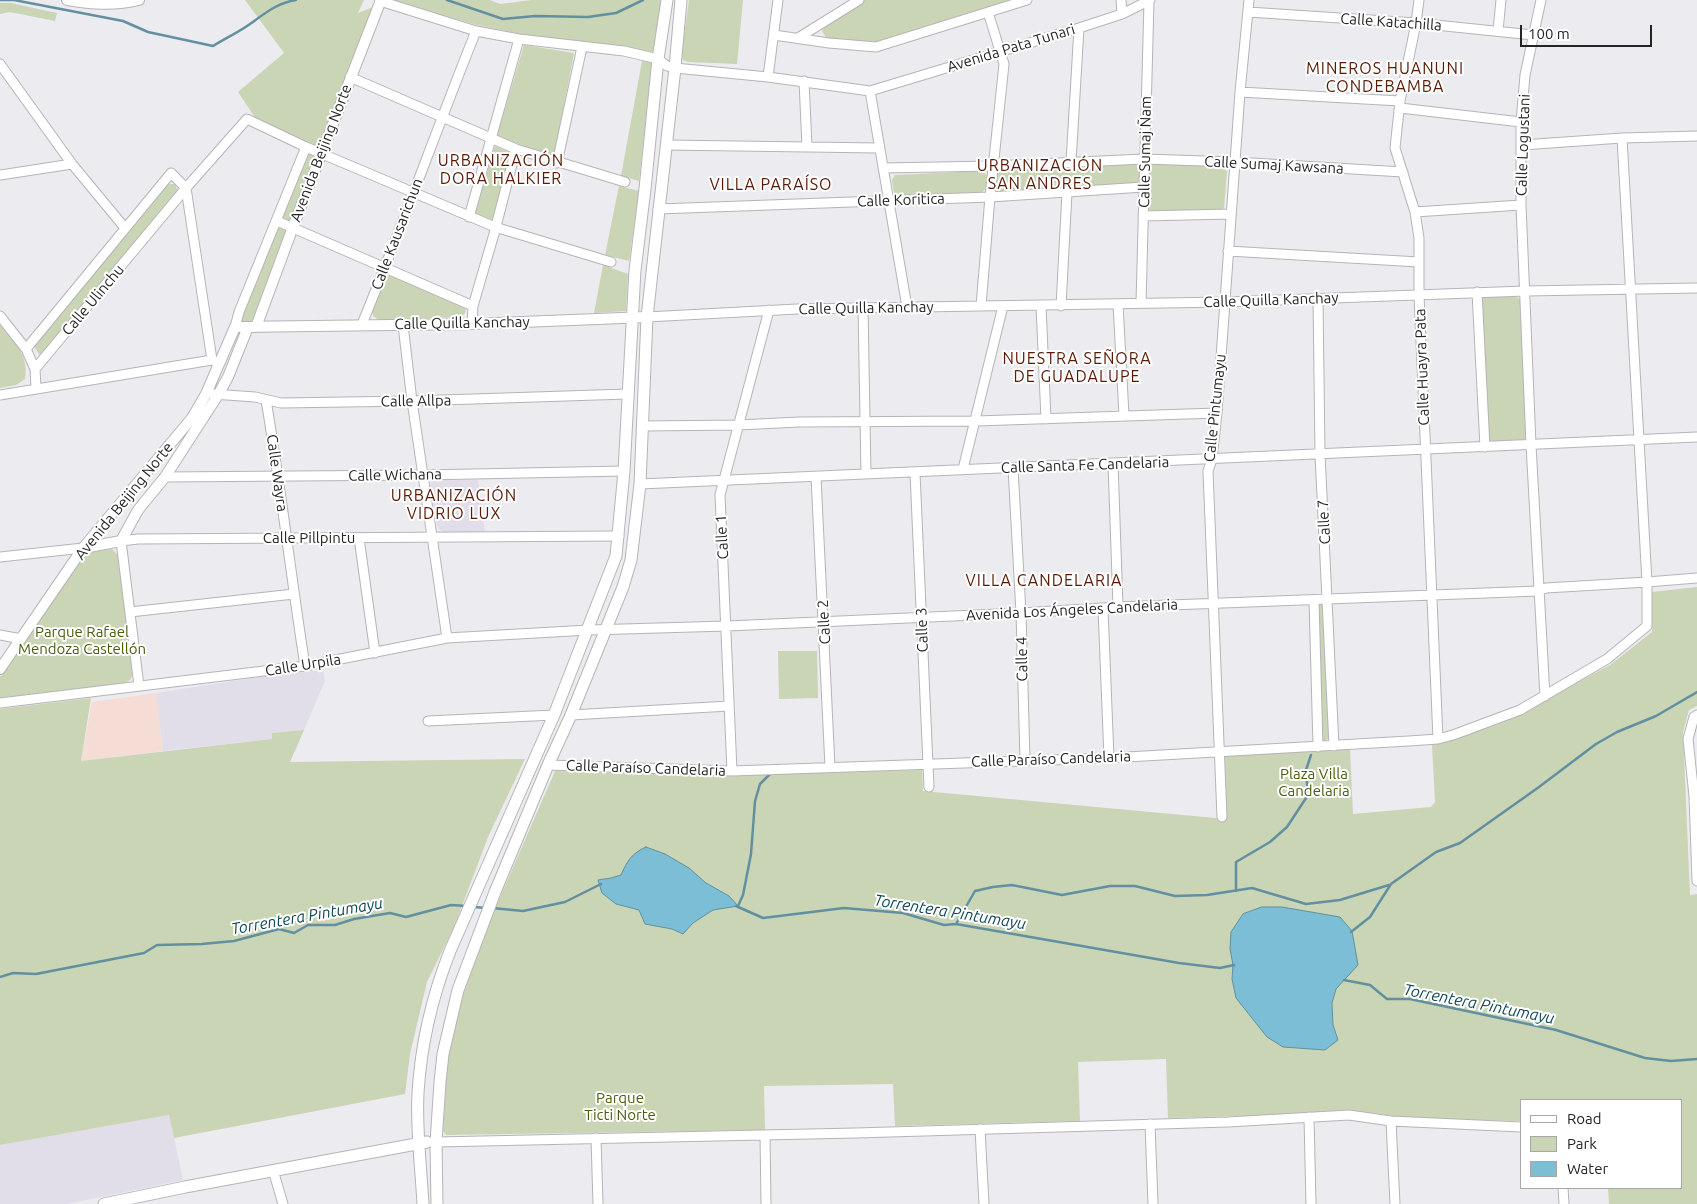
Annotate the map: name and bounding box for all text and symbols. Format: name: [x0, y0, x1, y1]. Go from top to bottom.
street label: Calle Katachilla: [1340, 9, 1442, 35]
scale bar: [1522, 15, 1654, 47]
street label: Avenida Pata Tunari: [945, 20, 1077, 76]
text: 100 m: [1528, 25, 1570, 42]
district label: MINEROS HUANUNI CONDEBAMBA: [1304, 59, 1466, 97]
street label: Avenida Beijing Norte: [286, 82, 356, 224]
street label: Calle Logustani: [1512, 94, 1534, 196]
street label: Calle Sumaj Ñam: [1135, 96, 1155, 208]
district label: URBANIZACIÓN DORA HALKIER: [436, 151, 566, 189]
street label: Calle Sumaj Kawsana: [1204, 152, 1344, 178]
district label: URBANIZACIÓN SAN ANDRES: [975, 156, 1105, 194]
district label: VILLA PARAÍSO: [708, 175, 834, 195]
street label: Calle Kausarichun: [367, 176, 427, 292]
street label: Calle Koritica: [857, 189, 945, 211]
street label: Calle Ulinchu: [58, 261, 128, 339]
street label: Calle Quilla Kanchay: [1203, 289, 1339, 311]
street label: Calle Quilla Kanchay: [798, 298, 934, 318]
street label: Calle Huayra Pata: [1411, 308, 1433, 426]
street label: Calle Quilla Kanchay: [394, 313, 530, 333]
district label: NUESTRA SEÑORA DE GUADALUPE: [1001, 349, 1153, 387]
street label: Calle Pintumayu: [1200, 353, 1230, 463]
street label: Calle Allpa: [381, 391, 451, 411]
street label: Calle Wayra: [263, 433, 291, 513]
street label: Avenida Beijing Norte: [71, 439, 177, 563]
street label: Calle Santa Fe Candelaria: [1000, 453, 1170, 477]
street label: Calle Wichana: [348, 465, 442, 485]
district label: URBANIZACIÓN VIDRIO LUX: [389, 486, 519, 524]
street label: Calle 7: [1314, 499, 1334, 545]
street label: Calle 1: [712, 514, 732, 560]
street label: Calle Pillpintu: [263, 529, 355, 547]
district label: VILLA CANDELARIA: [964, 571, 1124, 591]
street label: Avenida Los Ángeles Candelaria: [966, 595, 1178, 625]
street label: Calle 2: [814, 599, 834, 645]
street label: Calle 3: [912, 607, 932, 653]
park label: Parque Rafael Mendoza Castellón: [18, 623, 146, 658]
street label: Calle 4: [1013, 636, 1031, 682]
street label: Calle Urpila: [264, 650, 342, 680]
street label: Calle Paraíso Candelaria: [971, 747, 1131, 771]
street label: Calle Paraíso Candelaria: [566, 756, 726, 780]
park label: Plaza Villa Candelaria: [1278, 765, 1350, 800]
water label: Torrentera Pintumayu: [873, 891, 1027, 933]
water label: Torrentera Pintumayu: [230, 893, 384, 939]
water label: Torrentera Pintumayu: [1402, 980, 1556, 1028]
park label: Parque Ticti Norte: [584, 1089, 656, 1124]
legend: [1520, 1099, 1682, 1189]
text: Road: [1567, 1110, 1602, 1127]
text: Park: [1567, 1135, 1597, 1152]
text: Water: [1567, 1160, 1608, 1177]

